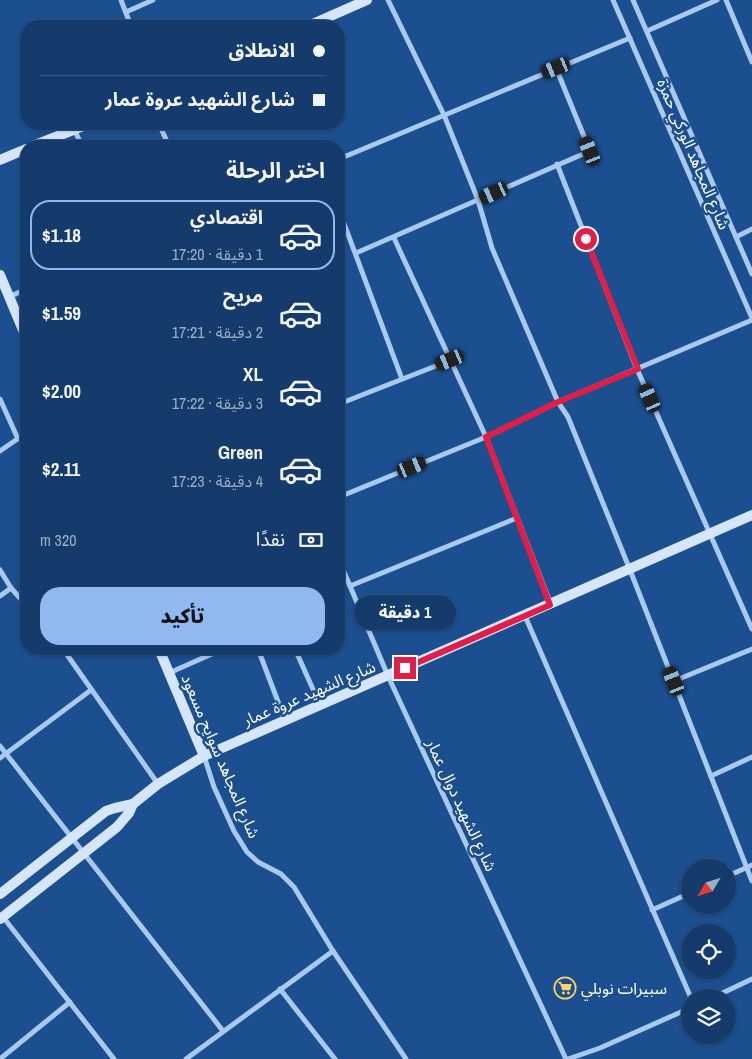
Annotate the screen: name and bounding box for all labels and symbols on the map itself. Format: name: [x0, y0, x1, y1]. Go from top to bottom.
car: [539, 55, 572, 81]
street label: شارع المجاهد الوركي حمزة: [650, 75, 736, 234]
car: [577, 134, 602, 168]
car: [477, 180, 510, 206]
route start: [575, 228, 597, 250]
car: [433, 347, 466, 373]
car: [637, 381, 662, 415]
car: [395, 454, 428, 480]
callout: 1 دقيقة: [354, 596, 456, 630]
street label: شارع الشهيد عروة عمار: [238, 655, 380, 733]
route end: [394, 657, 416, 679]
car: [661, 664, 686, 698]
street label: شارع المجاهد سوايح مسعود: [175, 670, 266, 842]
street label: شارع الشهيد دوال عمار: [419, 734, 502, 876]
north arrow: [681, 859, 736, 914]
supermarket icon: سبيرات نوبلي: [553, 976, 577, 1000]
place label: سبيرات نوبلي: [581, 977, 667, 1001]

